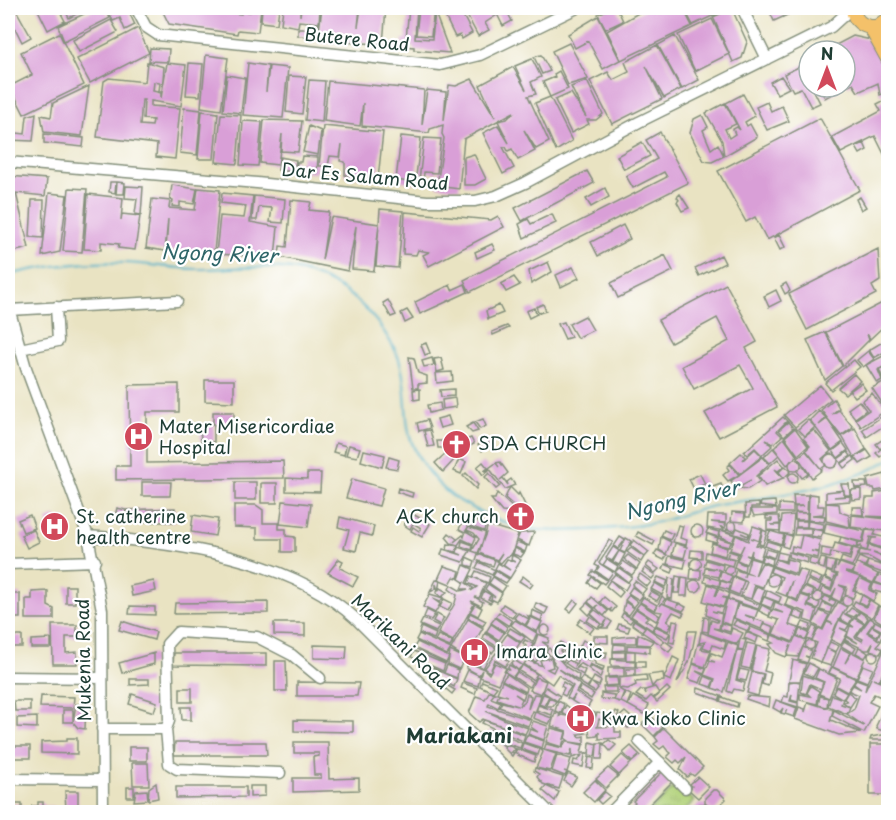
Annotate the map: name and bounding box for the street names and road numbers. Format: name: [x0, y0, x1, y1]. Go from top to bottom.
street label: Butere Road: [303, 20, 411, 57]
street label: Dar Es Salam Road: [281, 155, 450, 196]
street label: Marikani Road: [346, 587, 456, 695]
street label: Mukenia Road: [68, 598, 97, 722]

